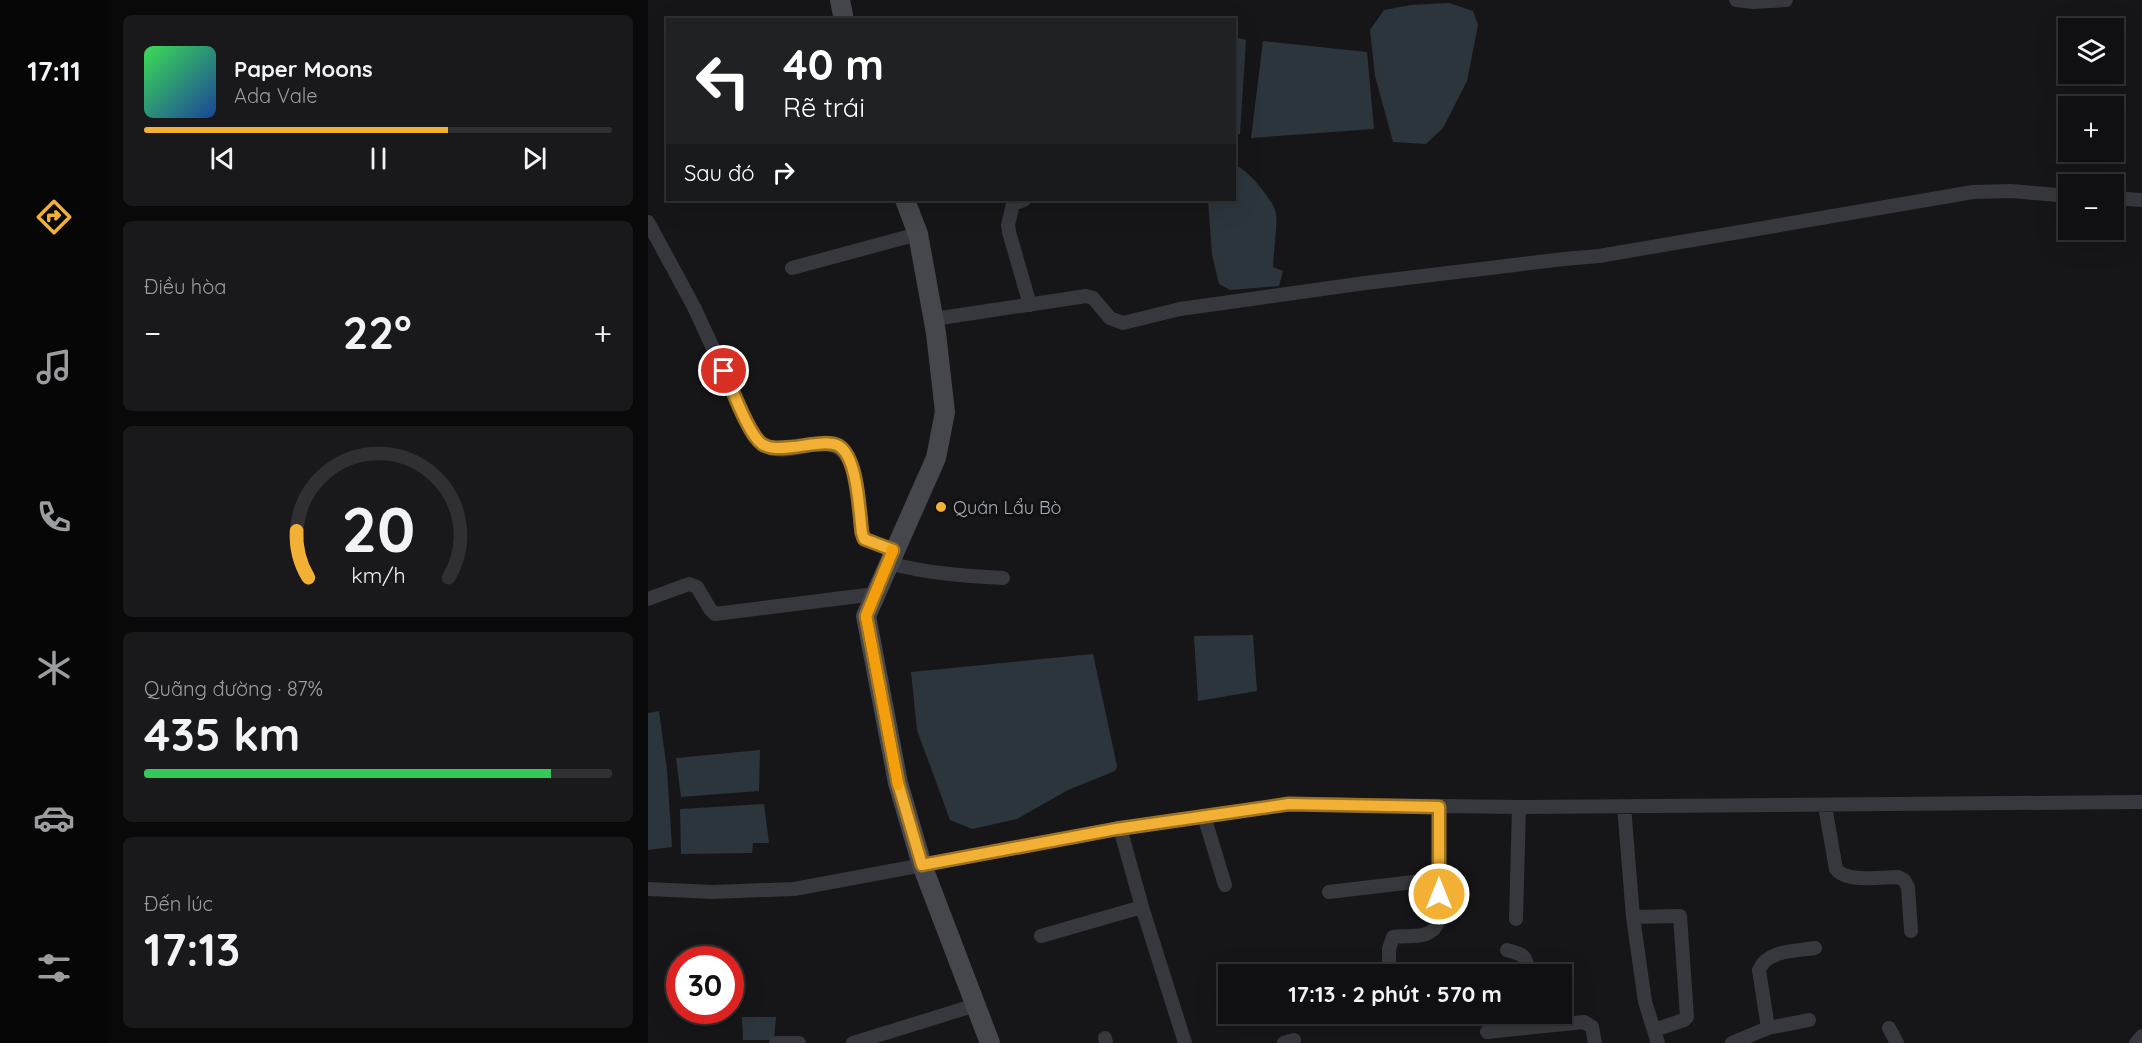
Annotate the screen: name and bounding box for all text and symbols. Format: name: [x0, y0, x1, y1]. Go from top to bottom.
map controls: [2058, 18, 2124, 240]
button: layers: [2058, 18, 2124, 84]
text: 40 m: [783, 38, 884, 91]
icon: left: [684, 42, 762, 120]
text: 17:11: [27, 54, 81, 88]
text: Paper Moons: [234, 55, 373, 83]
text: Ada Vale: [234, 83, 318, 108]
text: Rẽ trái: [783, 90, 865, 124]
button: +: [2058, 96, 2124, 162]
icon: previous: [206, 142, 239, 175]
icon: pause: [362, 142, 395, 175]
icon: next: [518, 142, 551, 175]
icon: right: [767, 156, 800, 189]
text: Sau đó: [684, 159, 755, 187]
button: −: [2058, 174, 2124, 240]
icon: directions: [33, 196, 75, 238]
text: Điều hòa: [144, 274, 226, 299]
text: 22°: [343, 304, 412, 360]
text: −: [144, 312, 161, 353]
text: +: [593, 312, 612, 353]
pin: [698, 345, 749, 396]
icon: music: [33, 346, 75, 388]
icon: arrive: [707, 354, 740, 387]
text: 20: [341, 491, 415, 569]
icon: phone: [33, 496, 75, 538]
place label: Quán Lẩu Bò: [953, 496, 1061, 519]
marker: Quán Lẩu Bò: [934, 500, 948, 514]
text: km/h: [351, 563, 405, 589]
icon: climate: [33, 647, 75, 689]
text: Quãng đường · 87%: [144, 676, 323, 701]
text: 435 km: [144, 706, 300, 762]
icon: car: [33, 797, 75, 839]
position arrow: [1407, 862, 1471, 926]
text: Đến lúc: [144, 891, 213, 916]
text: 17:13: [144, 921, 240, 977]
speed limit sign: 30: [666, 946, 744, 1024]
icon: filters: [33, 947, 75, 989]
text: 17:13 · 2 phút · 570 m: [1288, 980, 1502, 1008]

